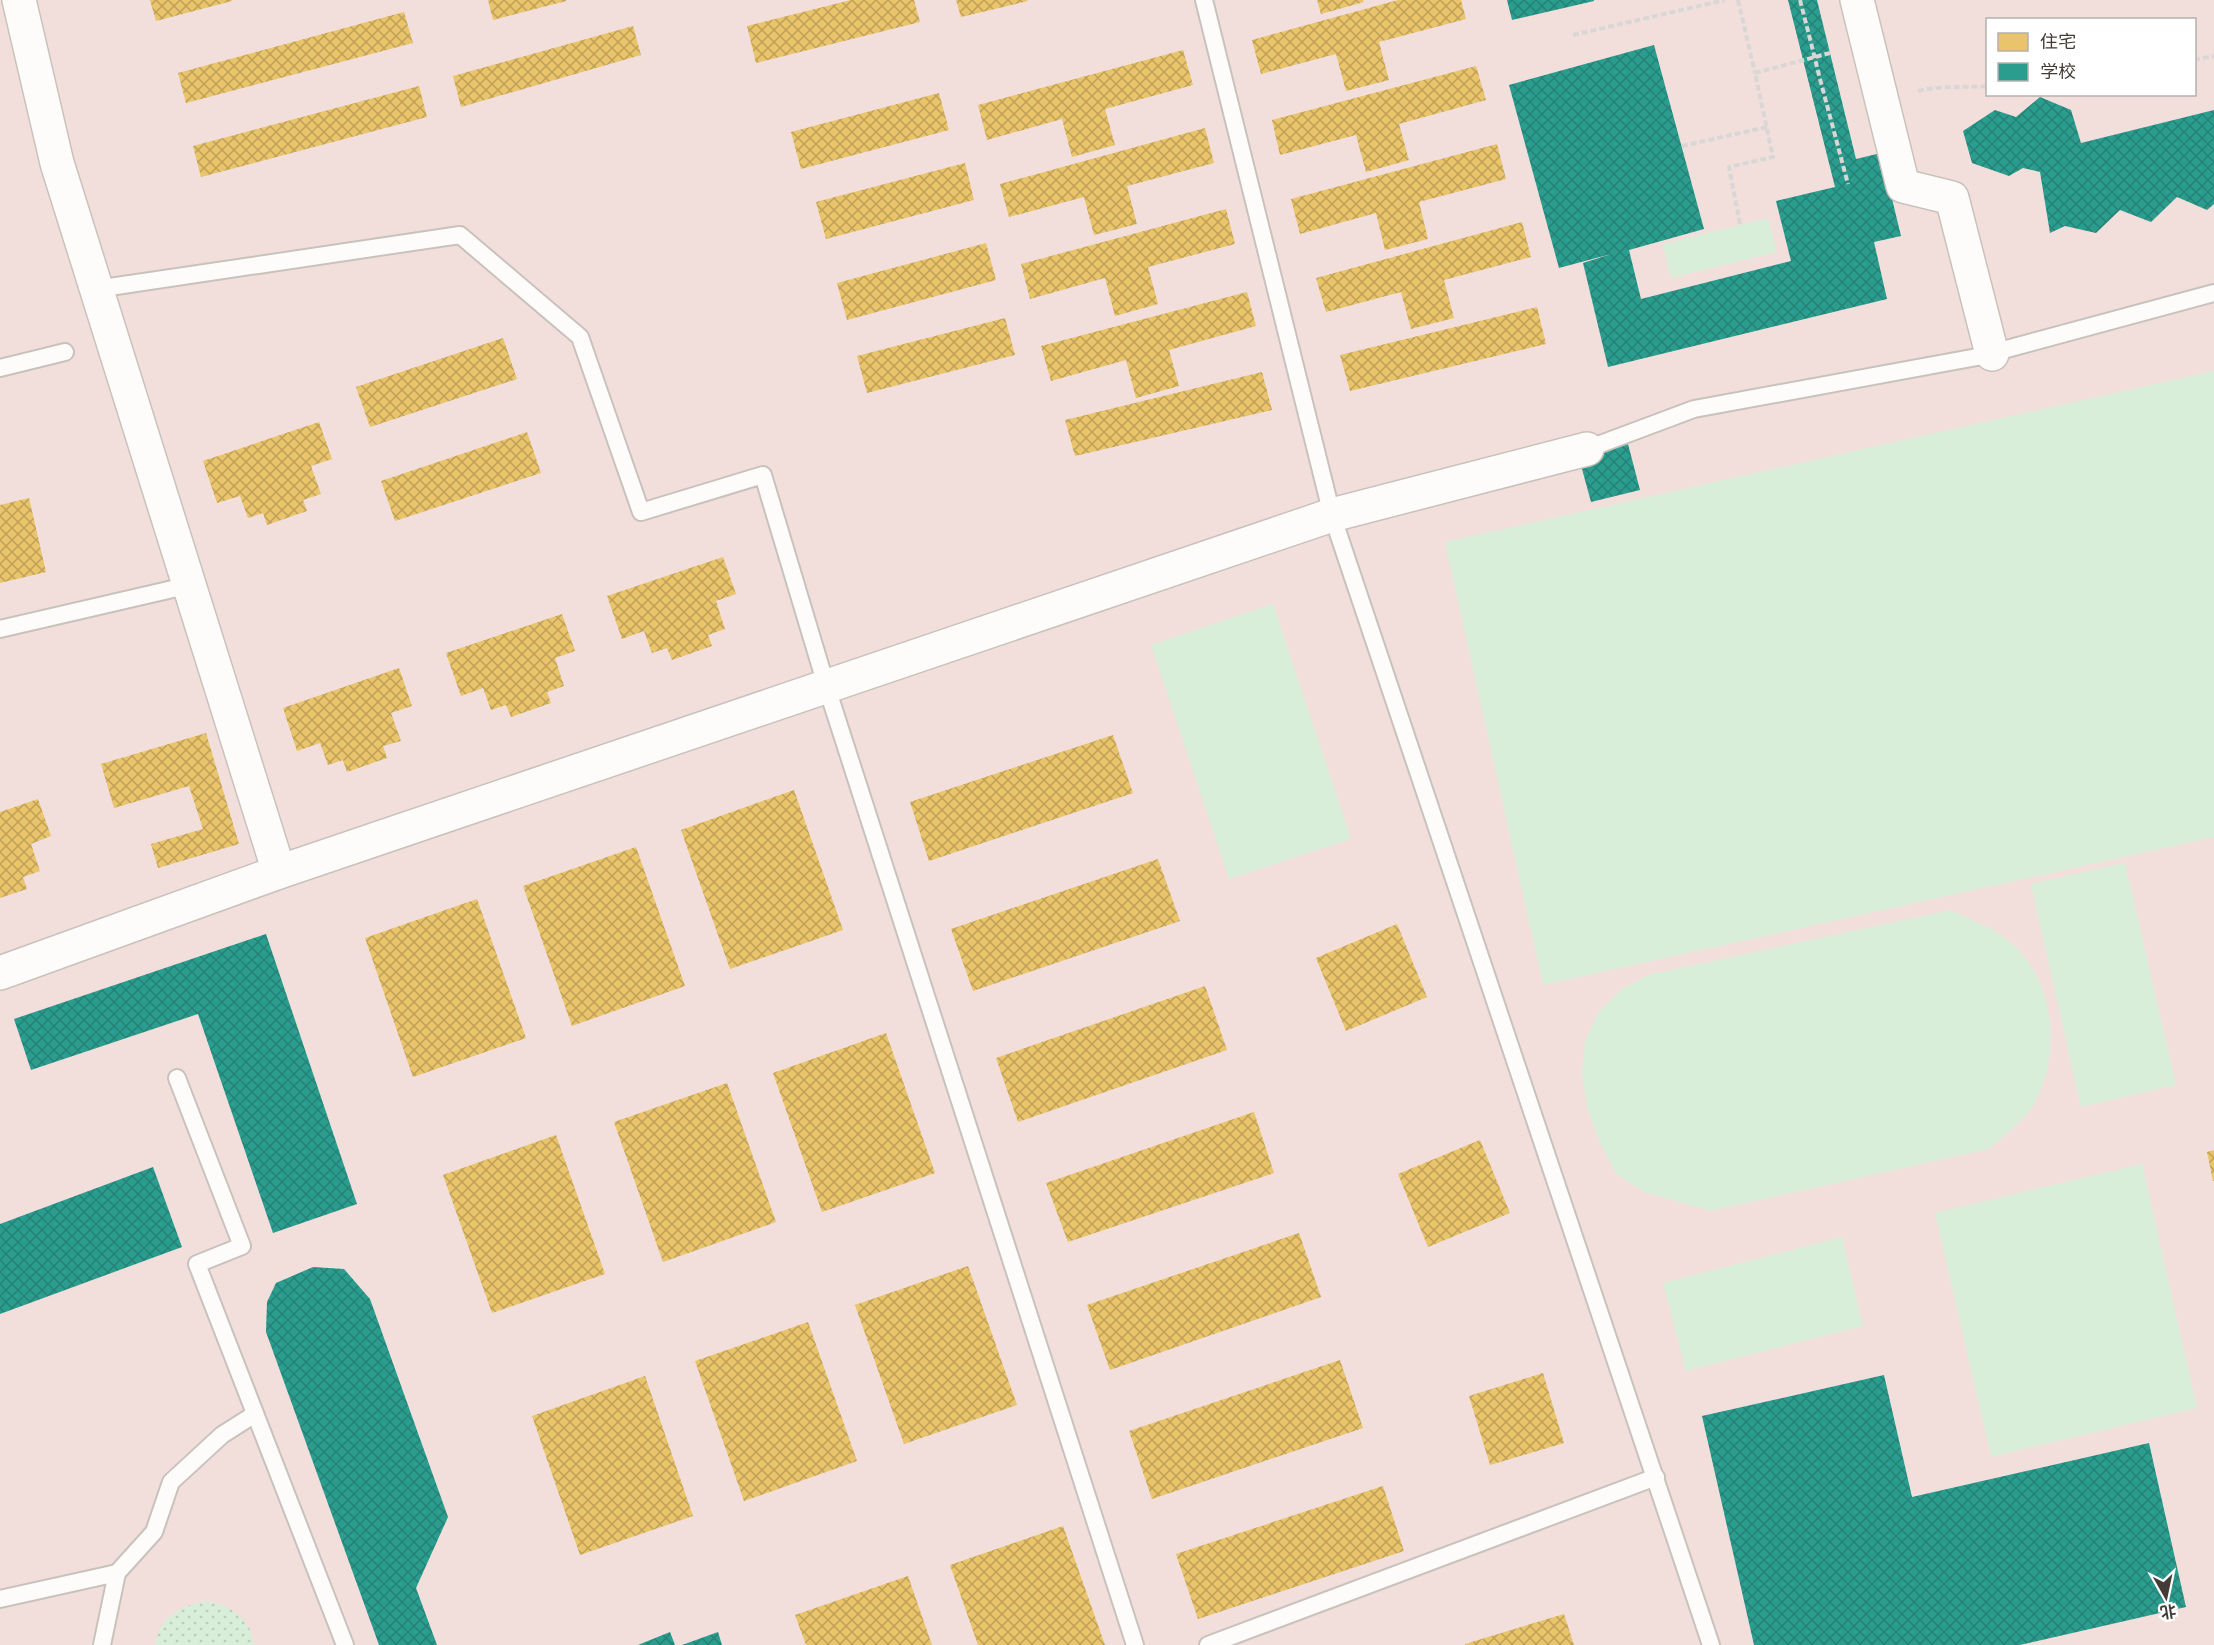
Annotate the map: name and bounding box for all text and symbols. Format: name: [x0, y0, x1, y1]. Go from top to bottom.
legend: [1986, 18, 2196, 96]
text: 住宅: [2040, 30, 2076, 53]
text: 学校: [2040, 60, 2076, 83]
north arrow: [2136, 1567, 2196, 1627]
text: 北: [2159, 1601, 2178, 1623]

